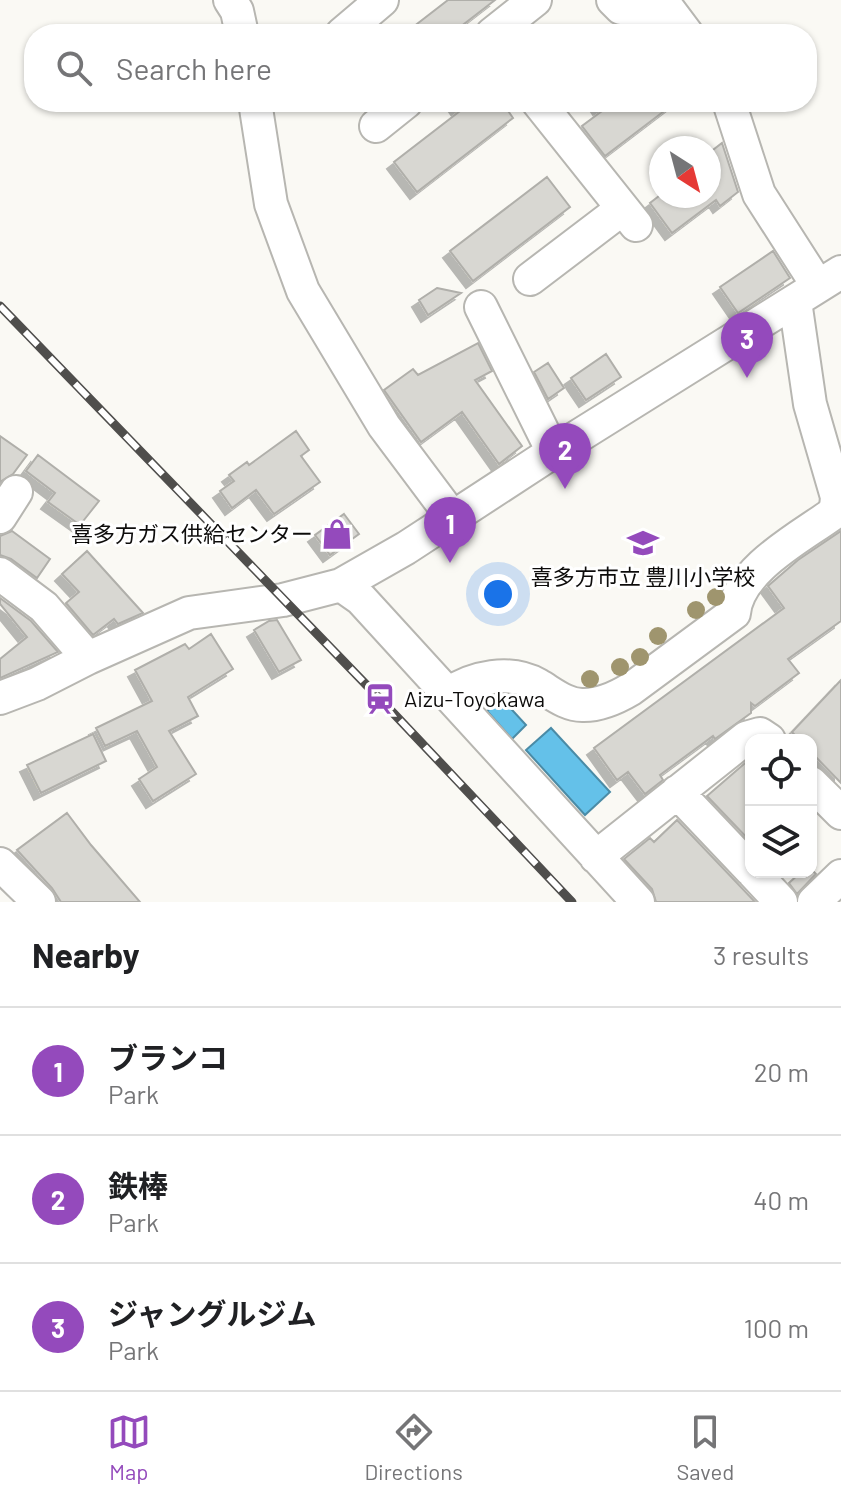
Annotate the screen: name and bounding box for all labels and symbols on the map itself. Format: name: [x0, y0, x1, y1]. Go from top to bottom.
north arrow: [649, 136, 721, 208]
pin: 3: [721, 312, 773, 378]
pin: 2: [539, 423, 591, 489]
pin: 1: [424, 497, 476, 563]
shop icon: 喜多方ガス供給センター: [320, 517, 354, 551]
place label: 喜多方ガス供給センター: [71, 520, 313, 546]
school or university icon: 喜多方市立 豊川小学校: [626, 526, 660, 560]
place label: 喜多方市立 豊川小学校: [531, 563, 755, 589]
your location: [478, 574, 518, 614]
station icon: Aizu-Toyokawa: [363, 682, 397, 716]
place label: Aizu-Toyokawa: [404, 685, 545, 711]

